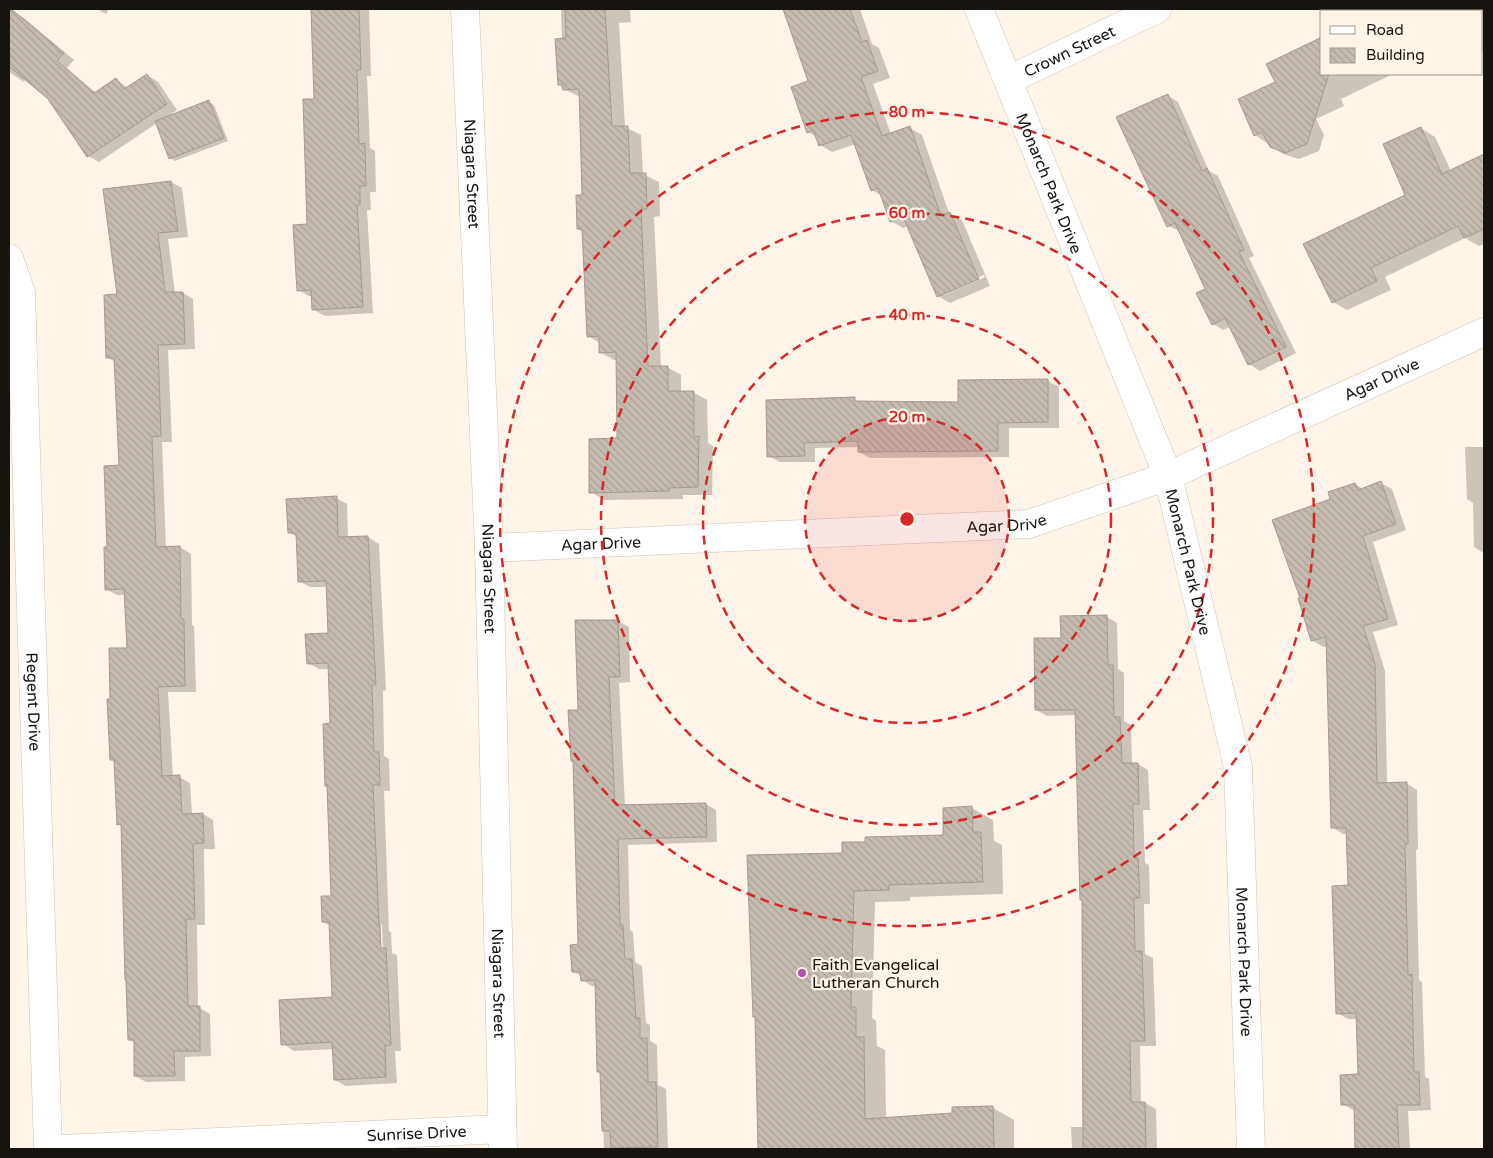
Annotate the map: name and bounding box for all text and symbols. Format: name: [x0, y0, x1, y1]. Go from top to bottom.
legend: [1320, 10, 1483, 75]
street label: Crown Street: [1021, 21, 1119, 82]
text: Road: [1366, 21, 1404, 39]
text: Building: [1366, 46, 1425, 64]
text: 80 m: [889, 103, 925, 121]
street label: Monarch Park Drive: [1011, 110, 1086, 257]
street label: Niagara Street: [459, 119, 484, 229]
text: 60 m: [889, 204, 925, 222]
text: 40 m: [889, 306, 925, 324]
street label: Agar Drive: [1341, 354, 1423, 406]
text: 20 m: [889, 408, 925, 426]
street label: Monarch Park Drive: [1160, 487, 1215, 637]
centre of rings: [898, 510, 916, 528]
street label: Agar Drive: [966, 510, 1049, 538]
street label: Niagara Street: [477, 523, 500, 634]
street label: Agar Drive: [560, 532, 642, 556]
street label: Regent Drive: [21, 652, 44, 752]
street label: Monarch Park Drive: [1231, 887, 1256, 1037]
street label: Niagara Street: [487, 928, 509, 1039]
place label: Faith Evangelical Lutheran Church: [812, 955, 940, 993]
marker: Faith Evangelical Lutheran Church: [796, 967, 808, 979]
street label: Sunrise Drive: [366, 1122, 467, 1146]

